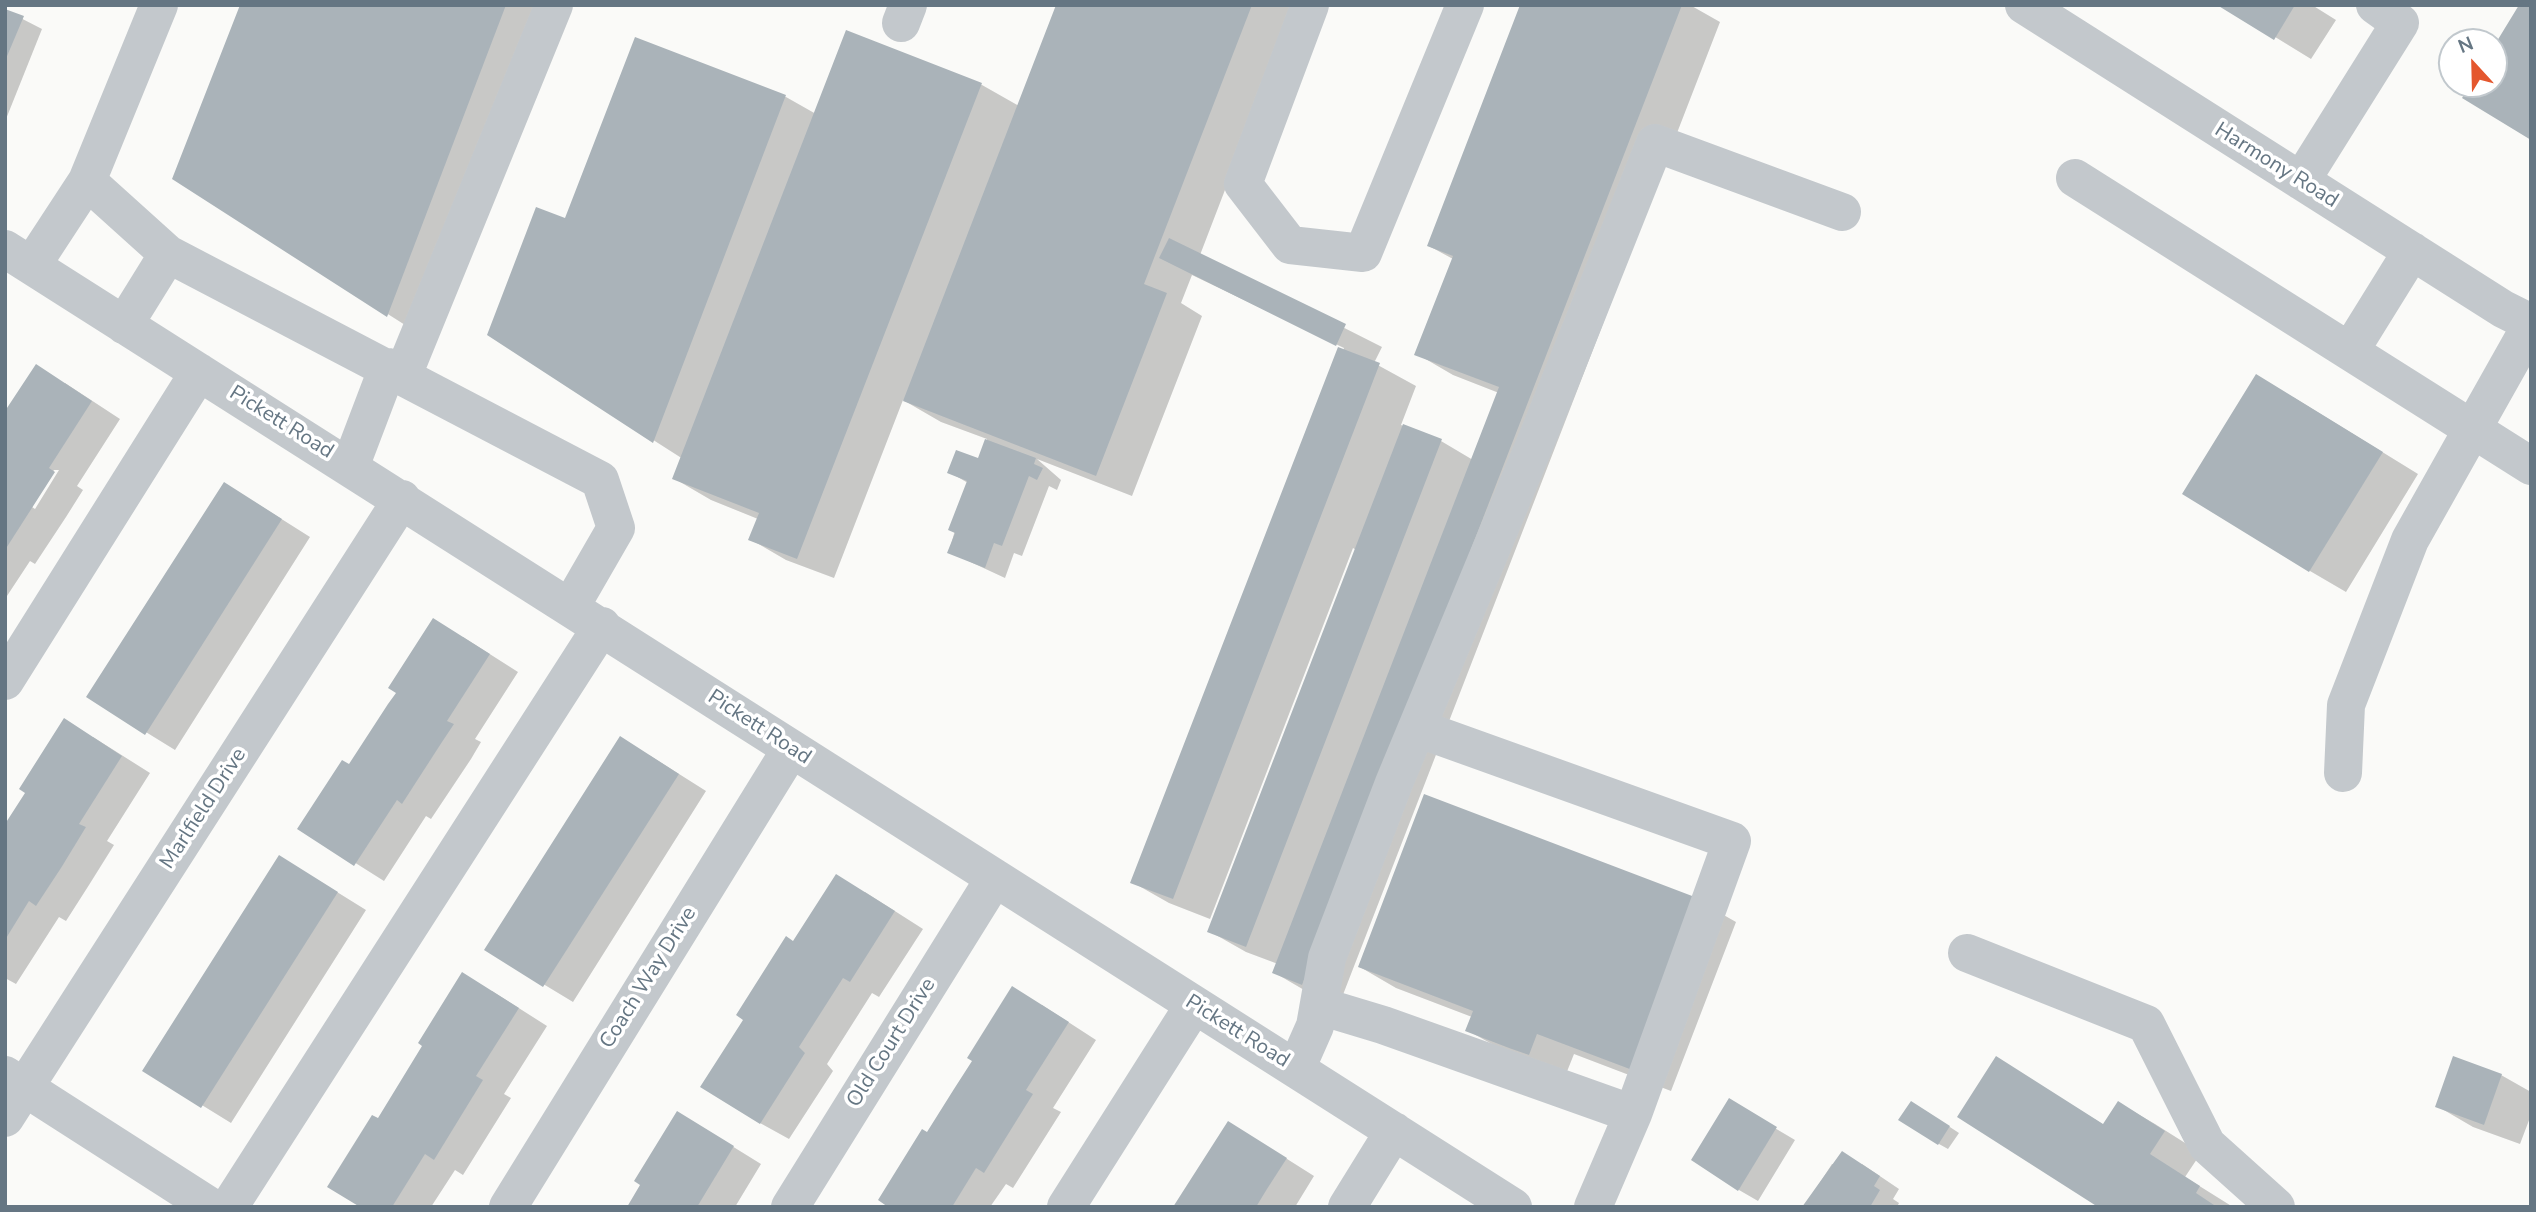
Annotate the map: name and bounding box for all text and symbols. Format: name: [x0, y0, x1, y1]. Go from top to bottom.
north arrow: [2438, 28, 2508, 98]
text: N: [2454, 31, 2477, 60]
street label: Harmony Road: [2209, 118, 2343, 214]
street label: Pickett Road: [224, 381, 338, 465]
street label: Pickett Road: [703, 685, 815, 771]
street label: Marlfield Drive: [156, 744, 252, 874]
street label: Coach Way Drive: [595, 903, 703, 1053]
street label: Old Court Drive: [842, 974, 942, 1112]
street label: Pickett Road: [1180, 990, 1294, 1074]

